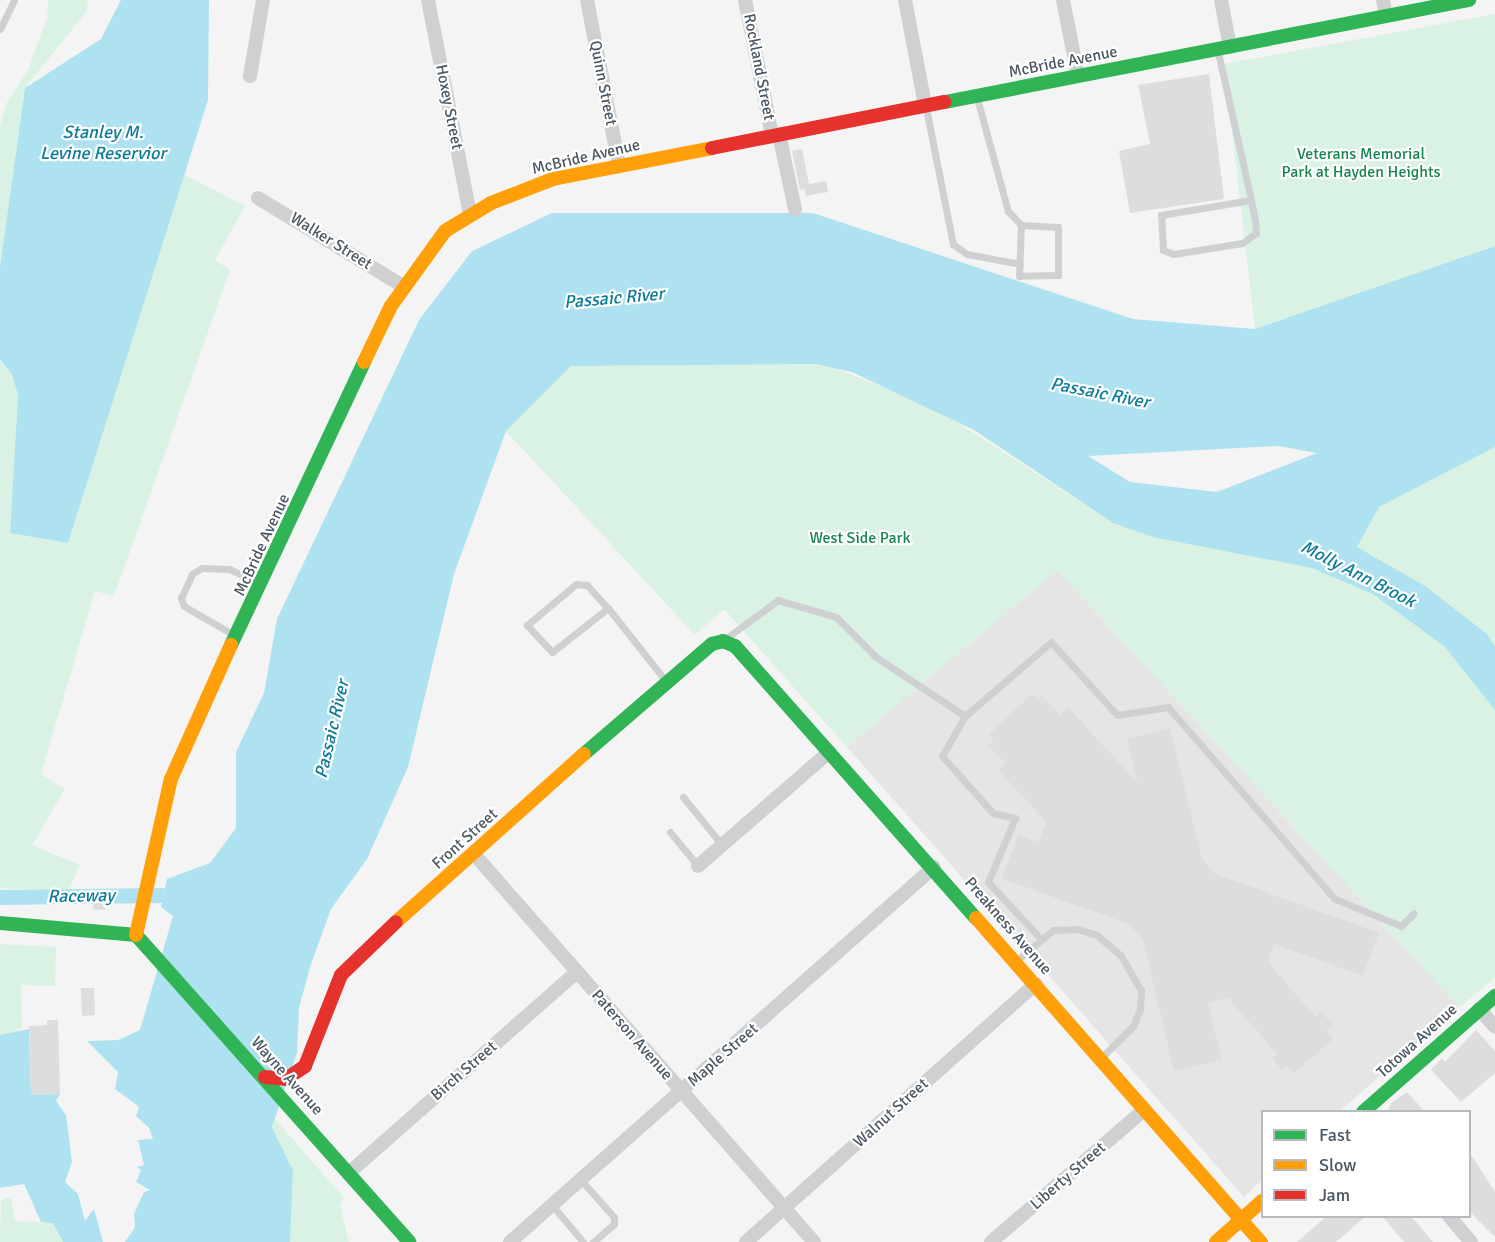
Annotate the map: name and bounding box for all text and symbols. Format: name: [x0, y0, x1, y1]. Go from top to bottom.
street label: Rockland Street: [739, 12, 779, 122]
street label: Quinn Street: [585, 39, 621, 127]
street label: McBride Avenue: [1007, 42, 1119, 82]
street label: Hoxey Street: [431, 63, 467, 151]
water label: Stanley M. Levine Reservior: [40, 122, 166, 164]
street label: McBride Avenue: [530, 135, 642, 179]
park label: Veterans Memorial Park at Hayden Heights: [1281, 144, 1441, 182]
street label: Walker Street: [287, 208, 375, 274]
water label: Passaic River: [563, 283, 665, 313]
water label: Passaic River: [1049, 373, 1151, 413]
street label: McBride Avenue: [230, 491, 294, 599]
park label: West Side Park: [809, 528, 911, 548]
water label: Molly Ann Brook: [1297, 536, 1419, 612]
water label: Passaic River: [310, 678, 354, 780]
street label: Front Street: [428, 805, 502, 873]
street label: Preakness Avenue: [960, 873, 1056, 979]
water label: Raceway: [47, 885, 115, 907]
street label: Paterson Avenue: [587, 986, 677, 1084]
street label: Totowa Avenue: [1373, 1000, 1461, 1082]
street label: Maple Street: [684, 1019, 762, 1091]
street label: Wayne Avenue: [247, 1033, 327, 1119]
street label: Birch Street: [427, 1037, 501, 1105]
street label: Walnut Street: [850, 1074, 932, 1152]
legend: [1261, 1110, 1471, 1218]
text: Fast: [1319, 1124, 1351, 1146]
street label: Liberty Street: [1026, 1138, 1110, 1214]
text: Slow: [1319, 1154, 1356, 1176]
text: Jam: [1319, 1184, 1350, 1206]

